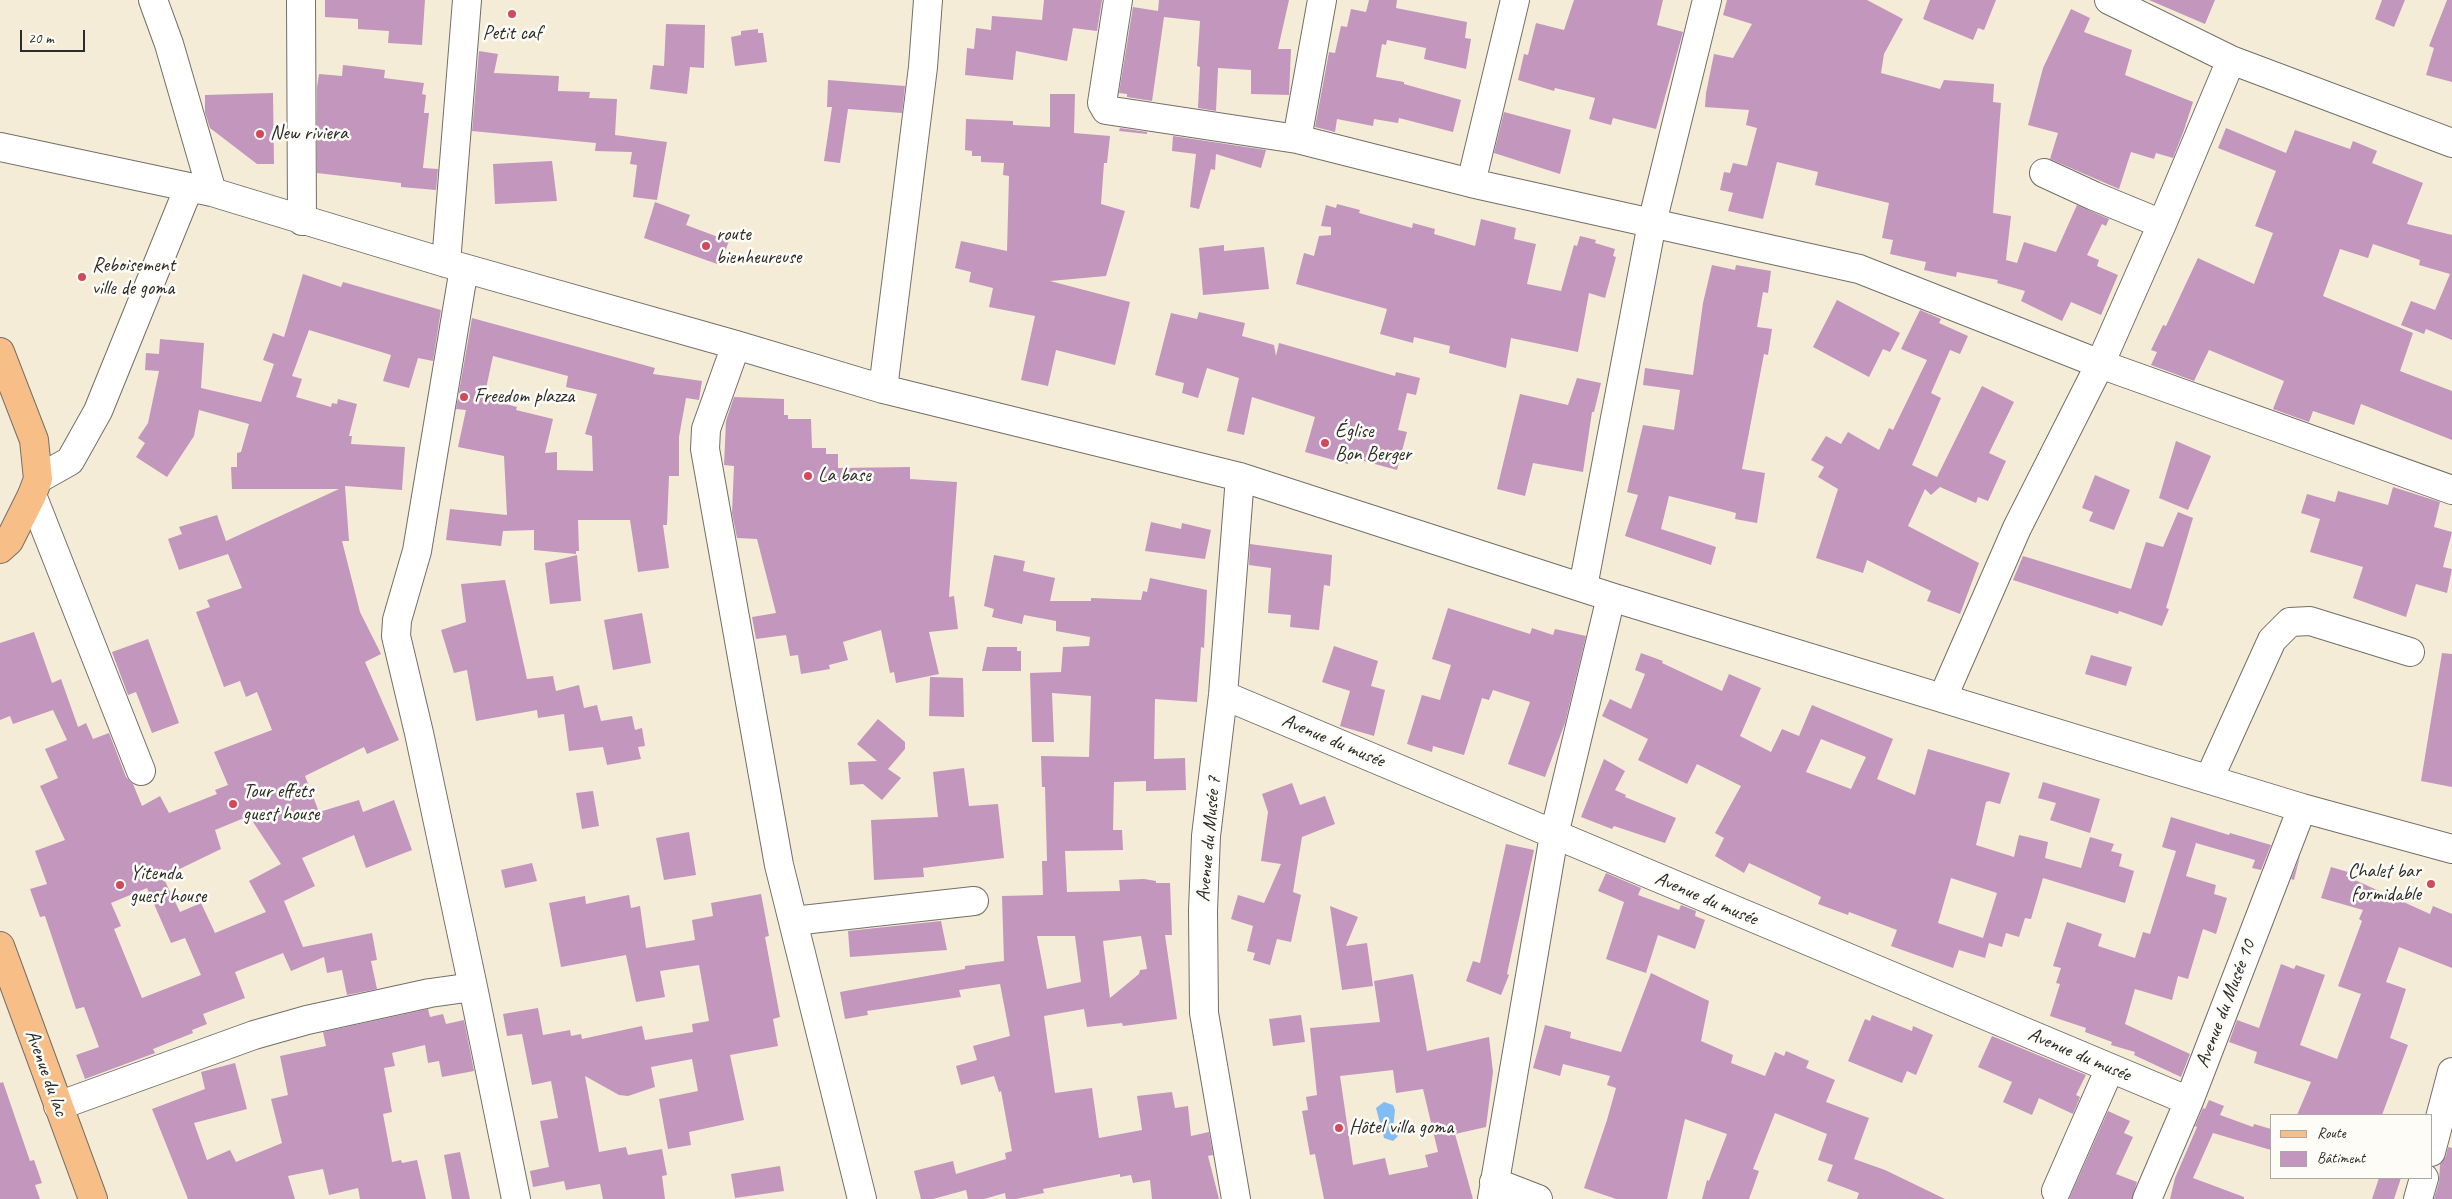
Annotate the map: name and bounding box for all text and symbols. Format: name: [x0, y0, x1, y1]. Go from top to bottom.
marker: Petit caf: [506, 8, 518, 20]
scale bar: [22, 20, 88, 52]
place label: Petit caf: [483, 22, 541, 46]
text: 20 m: [28, 29, 54, 48]
place label: New riviera: [270, 122, 348, 146]
marker: New riviera: [254, 128, 266, 140]
place label: route bienheureuse: [716, 223, 801, 270]
marker: route bienheureuse: [700, 240, 712, 252]
place label: Reboisement ville de goma: [92, 254, 175, 301]
marker: Reboisement ville de goma: [76, 271, 88, 283]
place label: Freedom plazza: [474, 385, 574, 409]
marker: Freedom plazza: [458, 391, 470, 403]
place label: Église Bon Berger: [1335, 420, 1411, 467]
marker: Église Bon Berger: [1319, 437, 1331, 449]
place label: La base: [818, 464, 871, 488]
marker: La base: [802, 470, 814, 482]
street label: Avenue du musée: [1278, 709, 1388, 773]
street label: Avenue du Musée 7: [1192, 775, 1226, 903]
place label: Tour effets guest house: [243, 780, 319, 827]
marker: Tour effets guest house: [227, 798, 239, 810]
place label: Chalet bar formidable: [2348, 860, 2421, 907]
place label: Yitenda guest house: [130, 862, 206, 909]
street label: Avenue du musée: [1651, 867, 1761, 931]
marker: Chalet bar formidable: [2425, 878, 2437, 890]
marker: Yitenda guest house: [114, 879, 126, 891]
street label: Avenue du Musée 10: [2191, 937, 2261, 1071]
street label: Avenue du musée: [2024, 1023, 2134, 1087]
street label: Avenue du lac: [19, 1027, 73, 1119]
legend: [2270, 1114, 2432, 1179]
place label: Hôtel villa goma: [1349, 1116, 1453, 1140]
marker: Hôtel villa goma: [1333, 1122, 1345, 1134]
text: Route: [2317, 1124, 2346, 1143]
text: Bâtiment: [2317, 1149, 2365, 1168]

